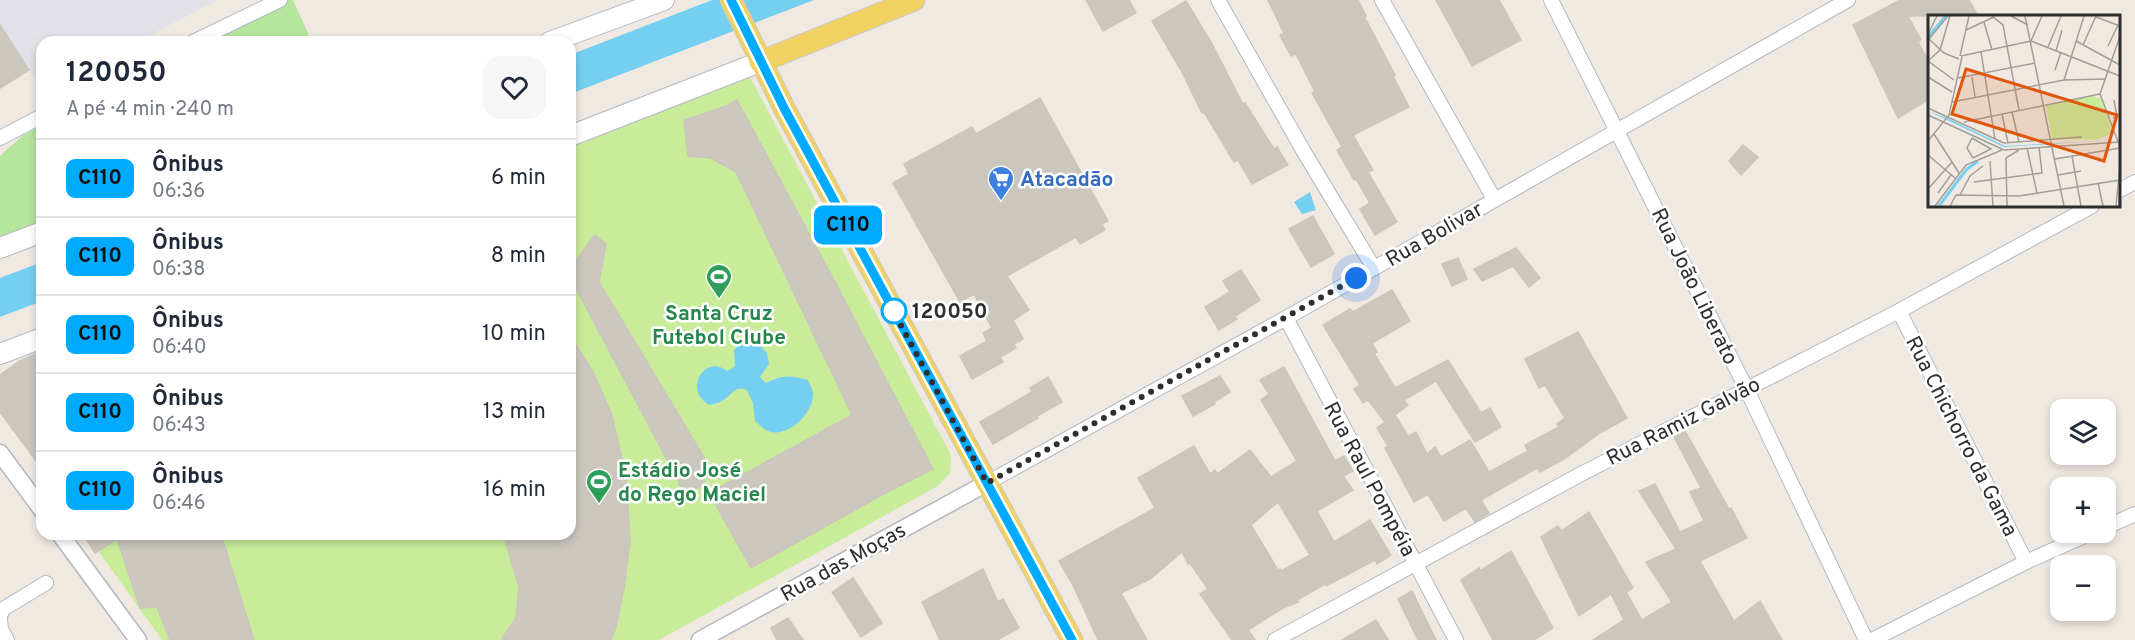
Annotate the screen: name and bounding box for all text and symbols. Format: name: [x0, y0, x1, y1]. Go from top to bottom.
inset map: [1928, 15, 2120, 207]
text: 120050: [66, 56, 167, 92]
button: heart: [483, 56, 546, 119]
text: A pé · 4 min · 240 m: [66, 97, 234, 123]
text: Ônibus: [152, 152, 224, 179]
supermarket icon: Atacadão: [986, 164, 1016, 202]
text: C110: [78, 165, 122, 192]
text: 6 min: [491, 165, 546, 192]
place label: Atacadão: [1020, 167, 1113, 194]
text: 06:36: [152, 179, 205, 205]
street label: Rua Bolivar: [1381, 197, 1488, 274]
street label: Rua João Liberato: [1644, 204, 1743, 369]
line badge: C110: [806, 206, 890, 244]
text: C110: [826, 212, 870, 239]
text: Ônibus: [152, 230, 224, 257]
text: C110: [78, 243, 122, 270]
text: 8 min: [491, 243, 546, 270]
text: 06:38: [152, 257, 206, 283]
sports icon: Santa Cruz Futebol Clube: [704, 262, 734, 300]
your location: [1341, 263, 1371, 293]
marker: 120050: [881, 298, 907, 324]
place label: 120050: [912, 299, 988, 326]
place label: Santa Cruz Futebol Clube: [652, 301, 786, 352]
text: Ônibus: [152, 308, 224, 335]
text: C110: [78, 321, 122, 348]
text: 10 min: [482, 321, 546, 348]
street label: Rua Chichorro da Gama: [1898, 332, 2023, 541]
text: 06:40: [152, 335, 207, 361]
street label: Rua Ramiz Galvão: [1602, 372, 1765, 473]
text: Ônibus: [152, 386, 224, 413]
street label: Rua Raul Pompéia: [1316, 398, 1421, 562]
text: C110: [78, 399, 122, 426]
text: 13 min: [483, 399, 546, 426]
map controls: [2050, 399, 2116, 621]
button: layers: [2050, 399, 2116, 465]
text: 06:43: [152, 413, 206, 439]
place label: Estádio José do Rego Maciel: [618, 458, 766, 509]
text: Ônibus: [152, 464, 224, 491]
sports icon: Estádio José do Rego Maciel: [584, 467, 614, 505]
text: C110: [78, 477, 122, 504]
text: 16 min: [483, 477, 546, 504]
button: +: [2050, 477, 2116, 543]
text: 06:46: [152, 491, 206, 517]
street label: Rua das Moças: [776, 518, 911, 609]
button: −: [2050, 555, 2116, 621]

